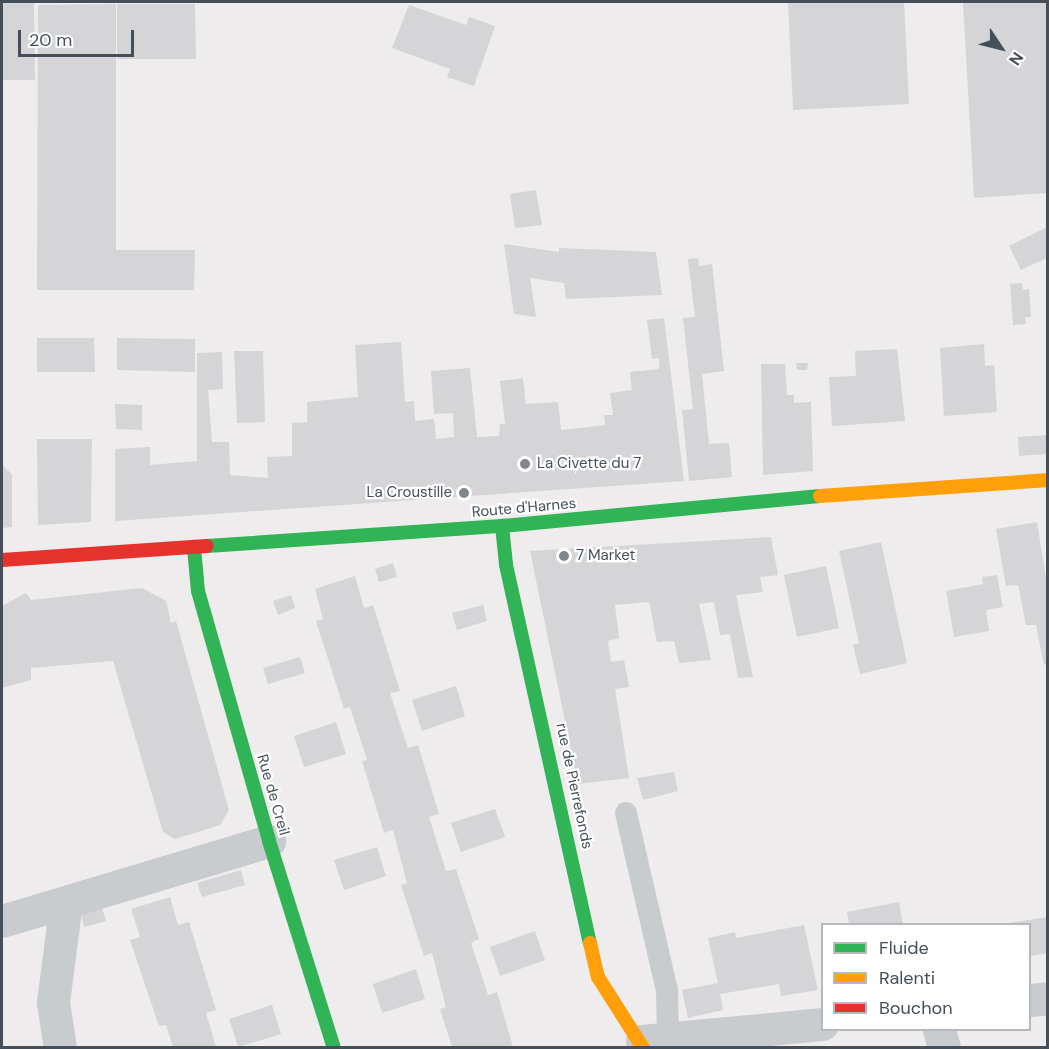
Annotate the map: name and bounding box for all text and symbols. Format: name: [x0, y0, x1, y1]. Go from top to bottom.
scale bar: [21, 18, 136, 56]
north arrow: [971, 18, 1031, 78]
text: 20 m: [29, 28, 72, 52]
text: N: [1004, 48, 1028, 69]
place label: La Civette du 7: [537, 455, 641, 473]
marker: La Civette du 7: [518, 457, 532, 471]
place label: La Croustille: [367, 484, 452, 502]
marker: La Croustille: [457, 486, 471, 500]
street label: Route d'Harnes: [471, 494, 577, 522]
place label: 7 Market: [576, 547, 635, 565]
marker: 7 Market: [557, 549, 571, 563]
street label: rue de Pierrefonds: [552, 722, 596, 850]
street label: Rue de Creil: [253, 752, 293, 838]
legend: [821, 923, 1031, 1031]
text: Fluide: [879, 936, 929, 960]
text: Ralenti: [879, 966, 935, 990]
text: Bouchon: [879, 996, 953, 1020]

